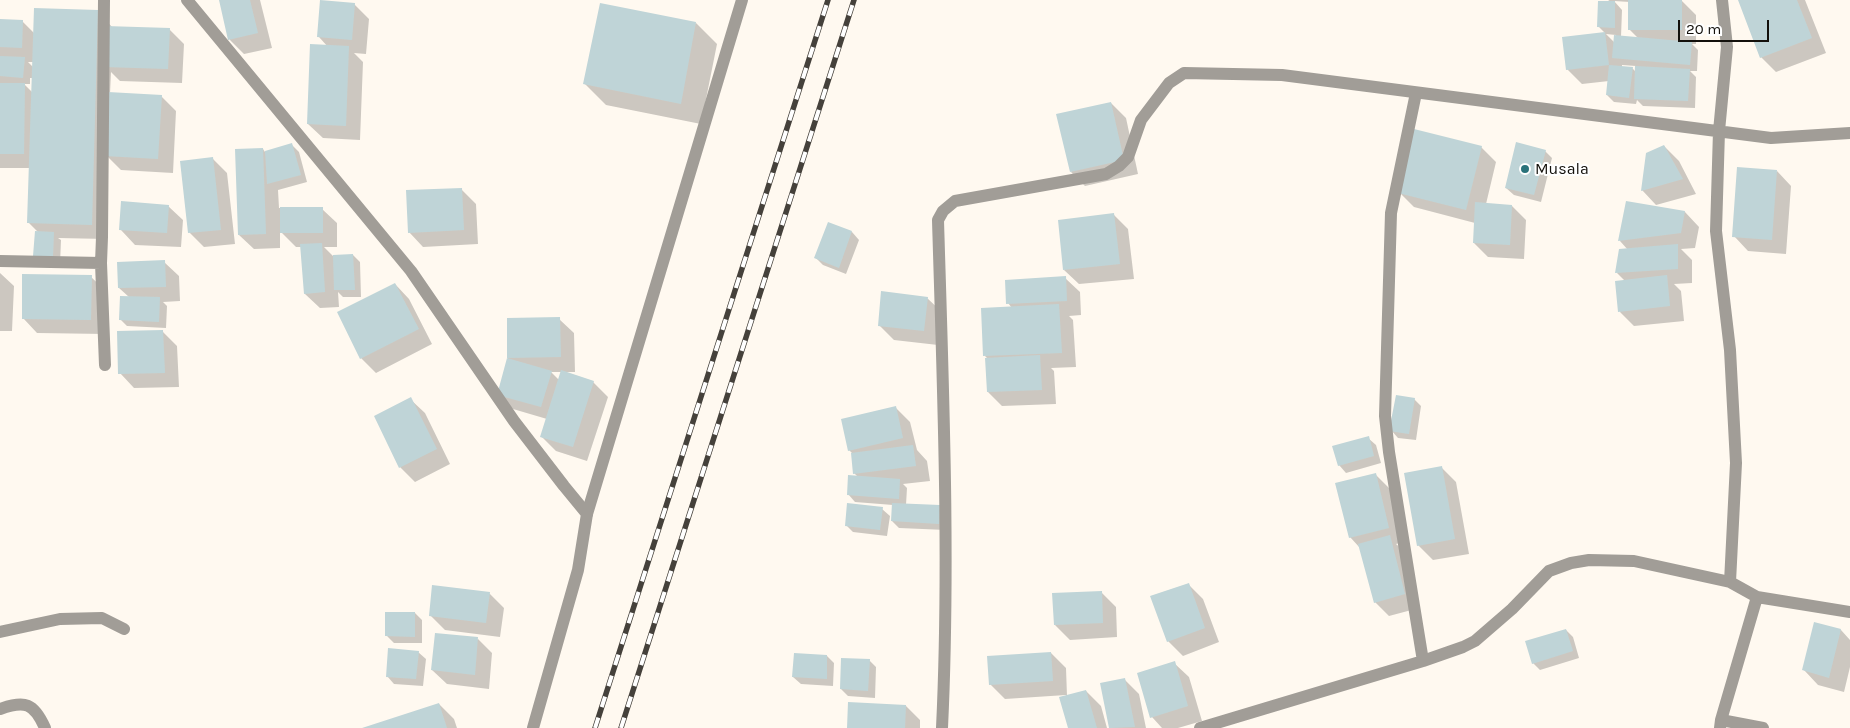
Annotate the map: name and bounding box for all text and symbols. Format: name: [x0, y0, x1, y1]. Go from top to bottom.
scale bar: [1680, 10, 1771, 42]
text: 20 m: [1686, 20, 1721, 38]
place label: Musala: [1535, 159, 1589, 179]
marker: Musala: [1519, 163, 1531, 175]

